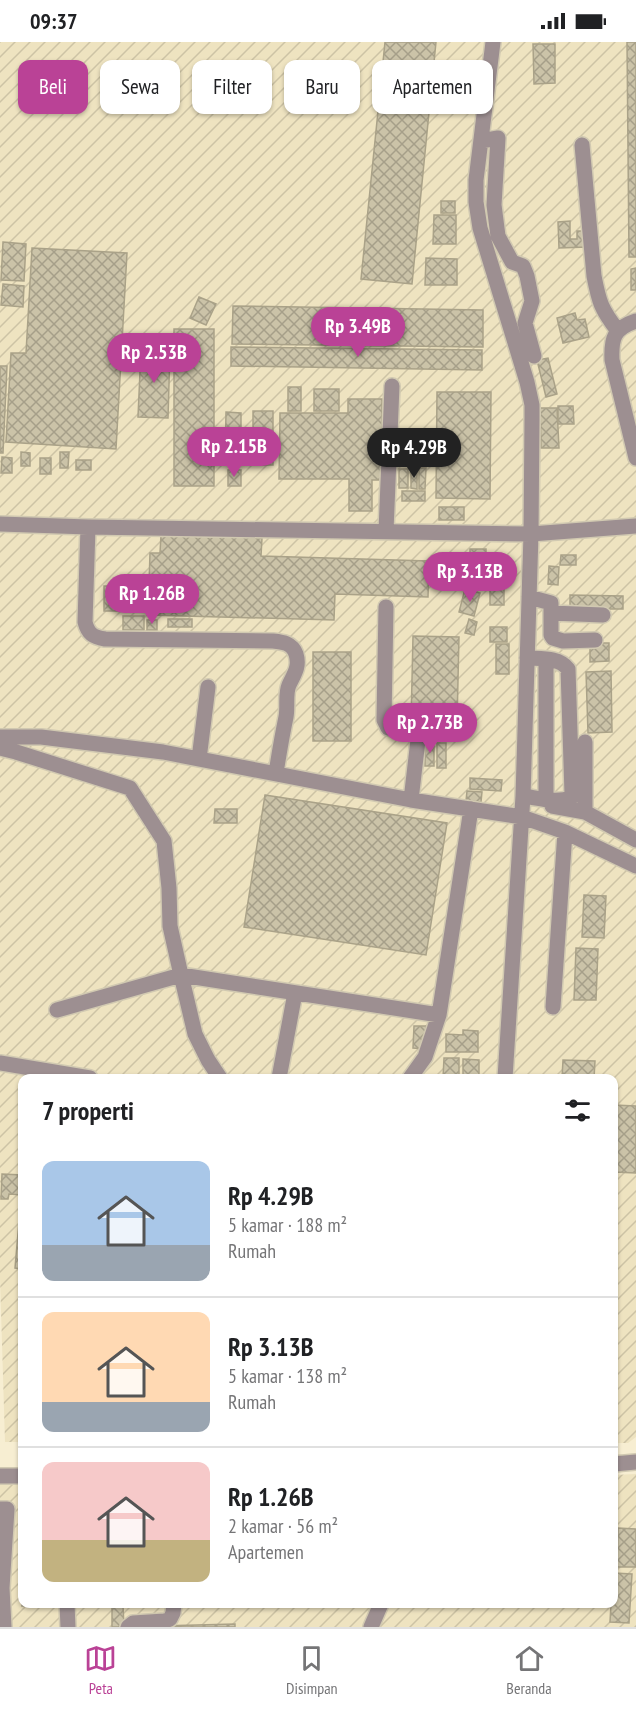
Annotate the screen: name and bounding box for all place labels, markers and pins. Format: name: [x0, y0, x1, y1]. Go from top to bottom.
pin: Rp 3.49B: [296, 307, 420, 358]
pin: Rp 2.53B: [92, 333, 216, 384]
pin: Rp 2.15B: [172, 427, 296, 478]
pin: Rp 4.29B: [352, 428, 476, 479]
pin: Rp 3.13B: [408, 552, 532, 603]
pin: Rp 1.26B: [90, 574, 214, 625]
pin: Rp 2.73B: [368, 703, 492, 754]

